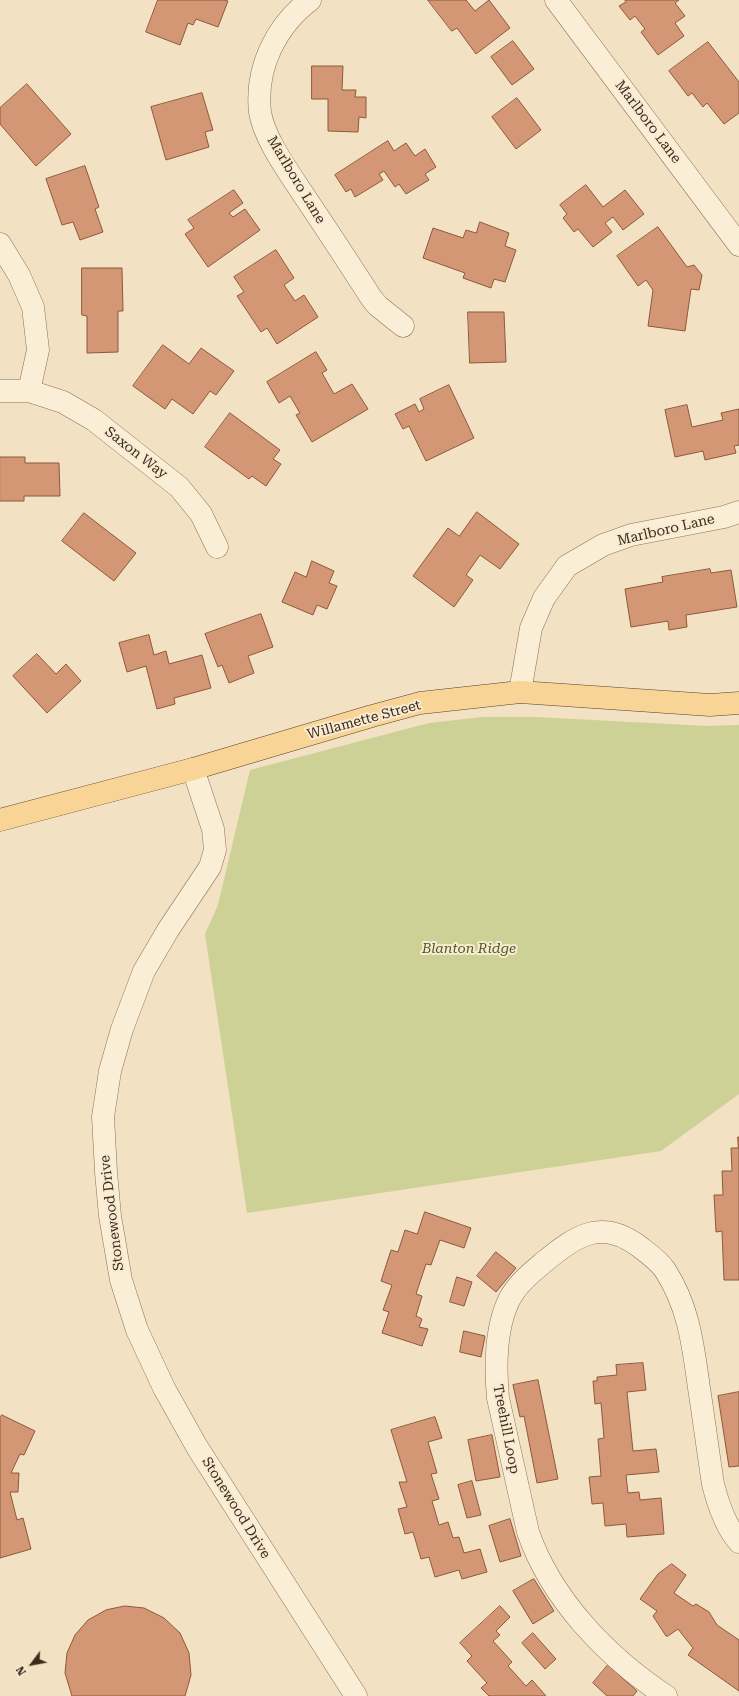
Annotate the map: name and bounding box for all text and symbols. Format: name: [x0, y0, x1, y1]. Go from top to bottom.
street label: Marlboro Lane: [611, 77, 685, 167]
street label: Marlboro Lane: [263, 133, 329, 227]
street label: Saxon Way: [101, 423, 171, 483]
street label: Marlboro Lane: [616, 511, 716, 549]
street label: Willamette Street: [305, 697, 423, 743]
park label: Blanton Ridge: [422, 941, 516, 957]
street label: Stonewood Drive: [97, 1154, 127, 1272]
street label: Treehill Loop: [489, 1383, 523, 1475]
street label: Stonewood Drive: [198, 1454, 274, 1562]
north arrow: [12, 1644, 52, 1684]
text: N: [14, 1664, 29, 1678]

